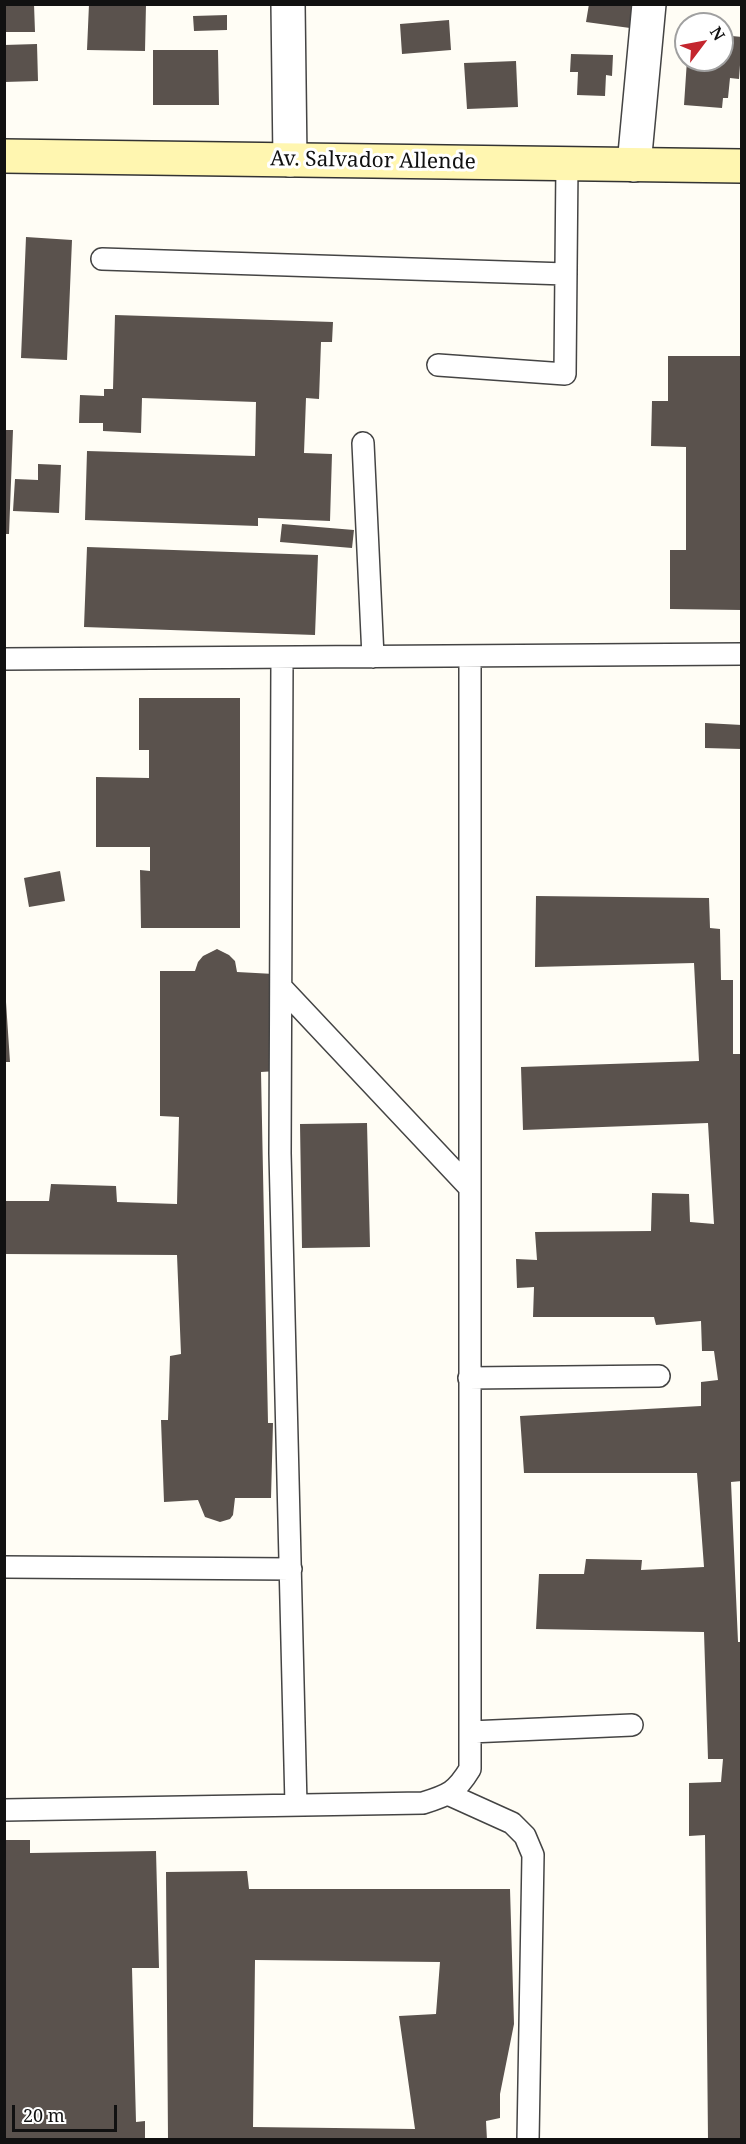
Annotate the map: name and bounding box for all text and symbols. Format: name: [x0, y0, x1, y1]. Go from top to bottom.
north arrow: [674, 12, 734, 72]
text: N: [705, 22, 730, 45]
street label: Av. Salvador Allende: [270, 147, 476, 175]
scale bar: [15, 2093, 120, 2131]
text: 20 m: [23, 2103, 65, 2127]

